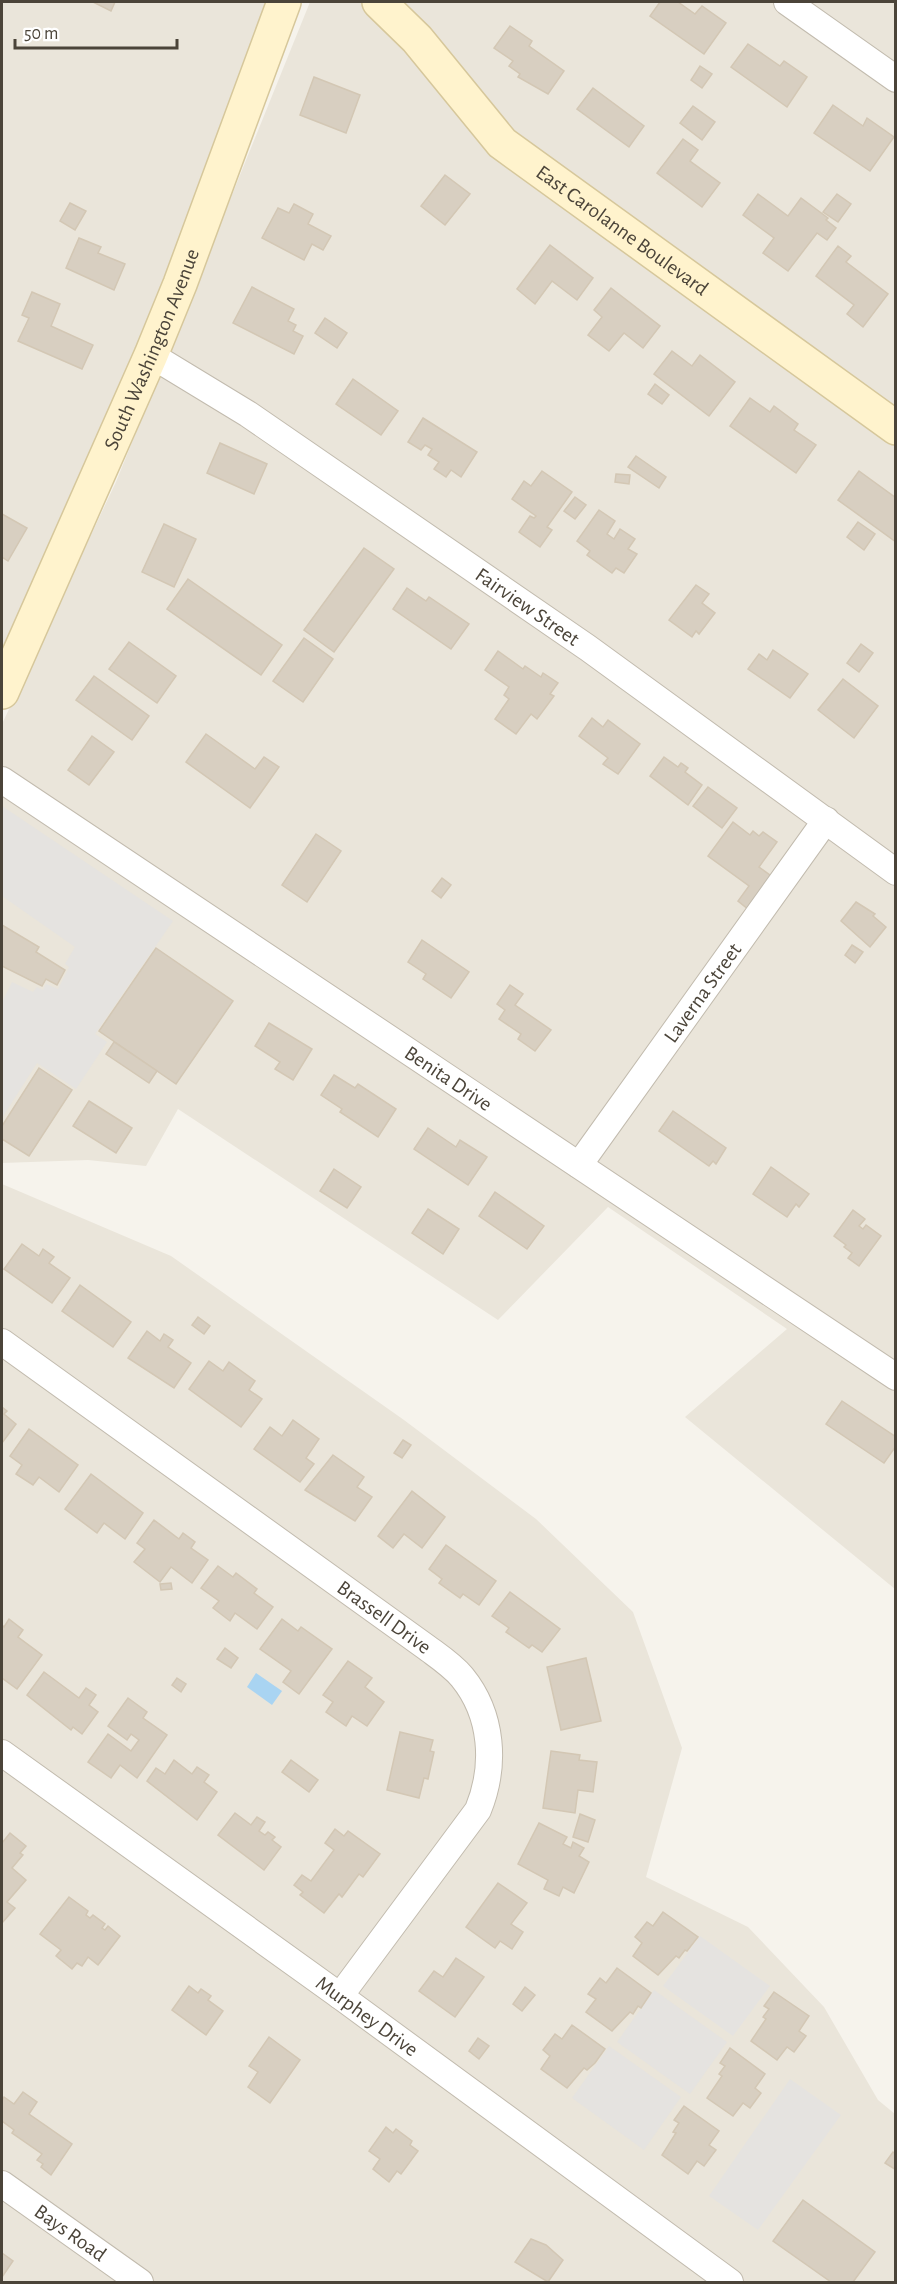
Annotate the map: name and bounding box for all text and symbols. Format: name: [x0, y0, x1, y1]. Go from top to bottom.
scale bar: [15, 12, 177, 50]
text: 50 m: [24, 25, 58, 43]
street label: East Carolanne Boulevard: [532, 161, 712, 300]
street label: South Washington Avenue: [100, 246, 203, 453]
street label: Fairview Street: [472, 564, 583, 650]
street label: Laverna Street: [660, 939, 746, 1046]
street label: Benita Drive: [401, 1042, 496, 1115]
street label: Brassell Drive: [333, 1577, 435, 1658]
street label: Murphey Drive: [312, 1972, 422, 2061]
street label: Bays Road: [30, 2201, 110, 2266]

